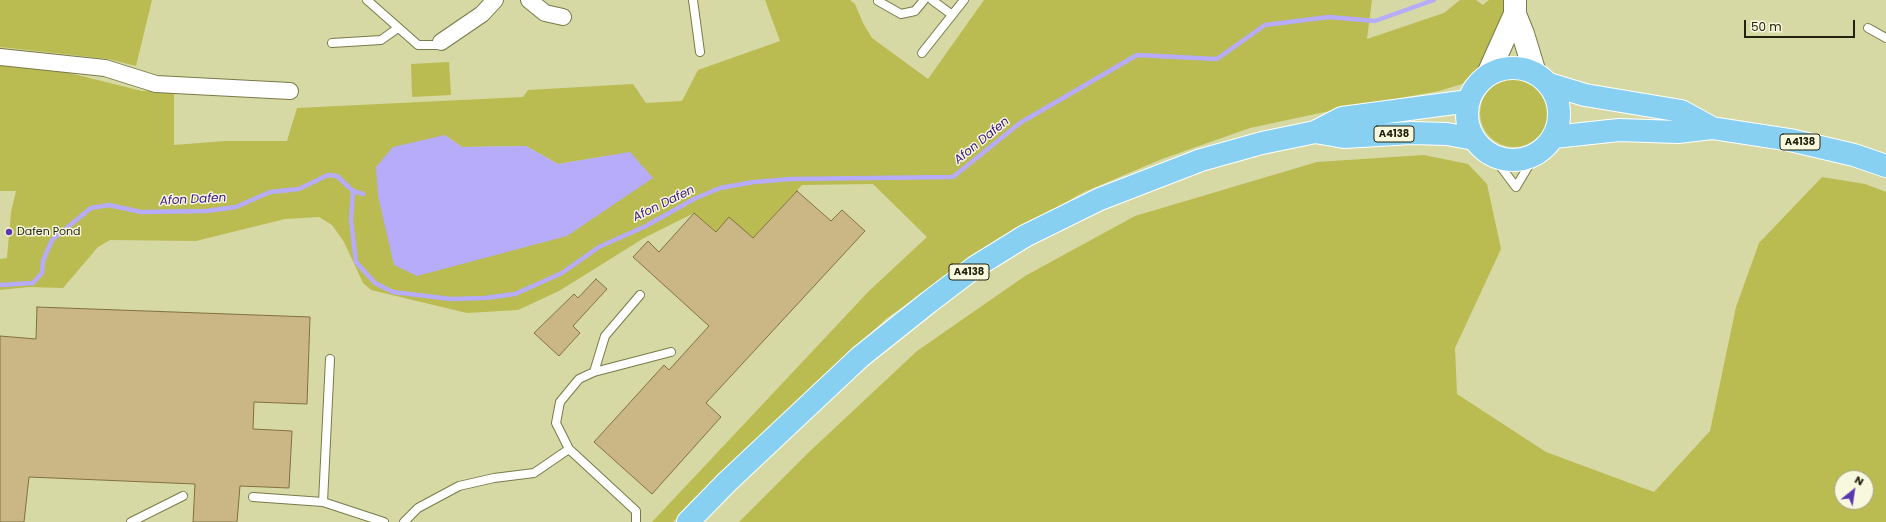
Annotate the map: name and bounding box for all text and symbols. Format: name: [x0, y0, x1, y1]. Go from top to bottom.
scale bar: [1746, 12, 1857, 38]
text: 50 m: [1751, 18, 1782, 35]
water label: Afon Dafen: [952, 114, 1012, 168]
road number: A4138: [1374, 126, 1414, 142]
road number: A4138: [1780, 134, 1820, 150]
water label: Afon Dafen: [631, 183, 697, 225]
water label: Afon Dafen: [159, 191, 227, 209]
place label: Dafen Pond: [17, 225, 81, 239]
marker: Dafen Pond: [4, 227, 14, 237]
road number: A4138: [949, 264, 989, 280]
north arrow: [1834, 470, 1874, 510]
text: N: [1852, 471, 1867, 489]

